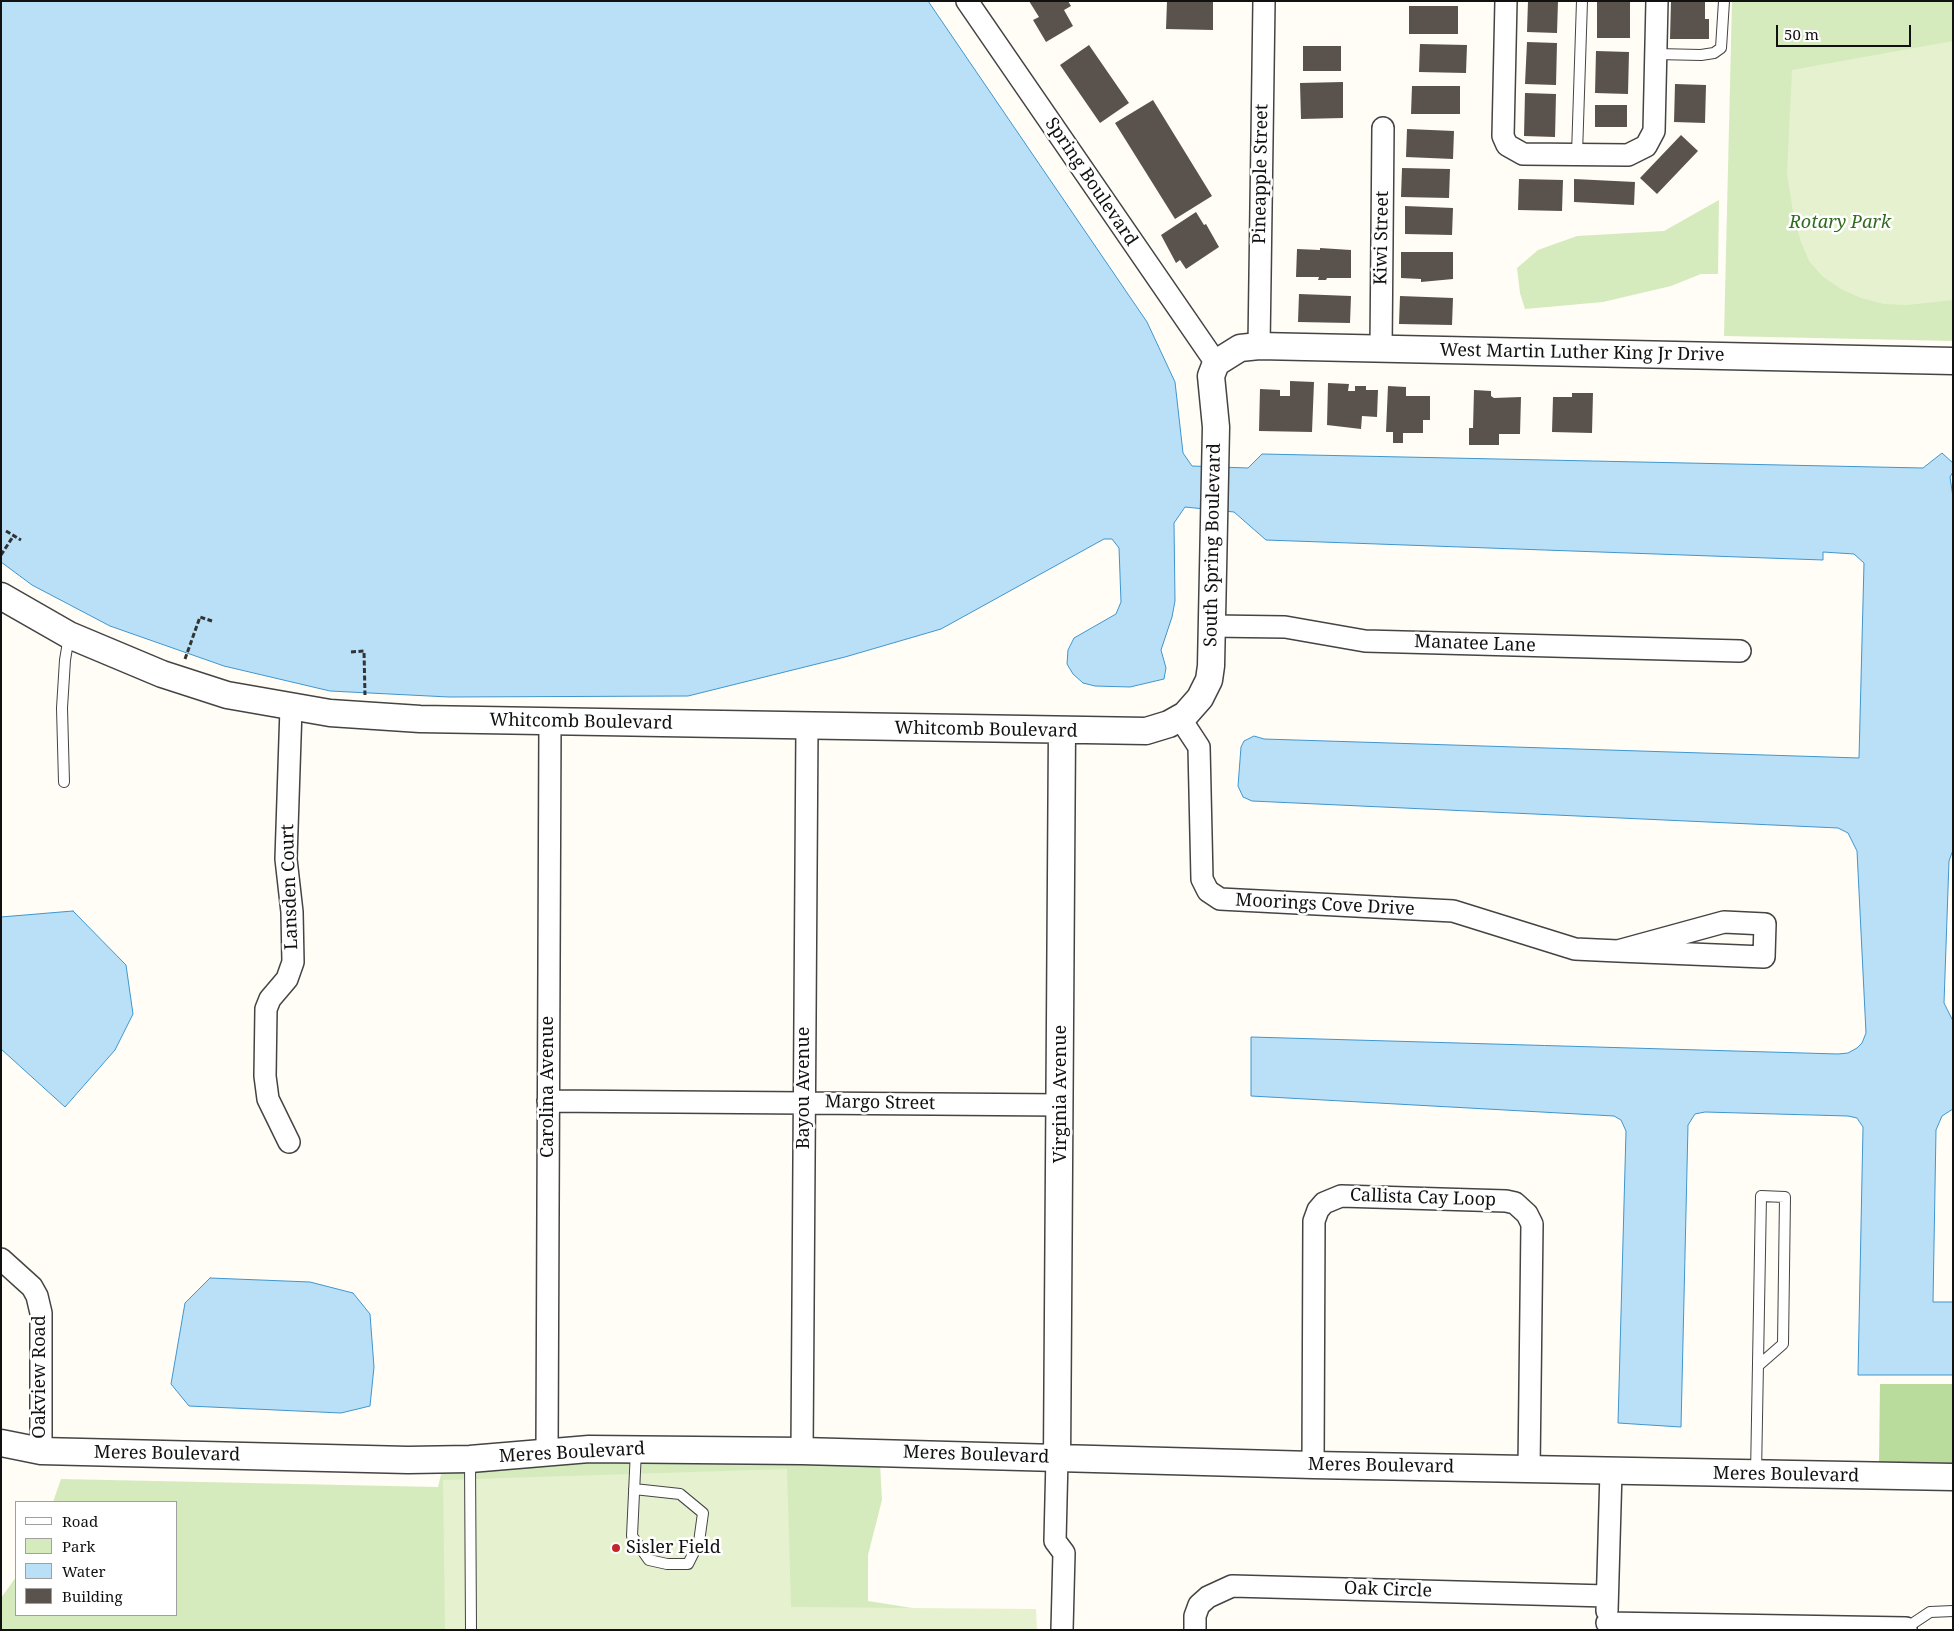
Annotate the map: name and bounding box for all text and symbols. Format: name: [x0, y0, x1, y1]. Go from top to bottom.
scale bar: [1779, 15, 1914, 47]
text: 50 m: [1784, 24, 1819, 44]
street label: Pineapple Street: [1249, 104, 1273, 244]
street label: Spring Boulevard: [1040, 114, 1142, 250]
street label: Kiwi Street: [1370, 191, 1394, 285]
park label: Rotary Park: [1789, 212, 1891, 234]
street label: West Martin Luther King Jr Drive: [1439, 340, 1725, 366]
street label: South Spring Boulevard: [1200, 443, 1226, 647]
street label: Manatee Lane: [1414, 631, 1536, 657]
street label: Whitcomb Boulevard: [489, 710, 673, 734]
street label: Whitcomb Boulevard: [894, 718, 1078, 742]
street label: Lansden Court: [277, 824, 303, 950]
street label: Moorings Cove Drive: [1235, 890, 1415, 920]
street label: Carolina Avenue: [537, 1016, 559, 1158]
street label: Virginia Avenue: [1050, 1025, 1072, 1163]
street label: Bayou Avenue: [793, 1027, 815, 1149]
street label: Margo Street: [825, 1091, 935, 1115]
street label: Callista Cay Loop: [1350, 1185, 1496, 1211]
street label: Oakview Road: [29, 1315, 51, 1439]
street label: Meres Boulevard: [498, 1438, 646, 1468]
street label: Meres Boulevard: [94, 1442, 240, 1466]
street label: Meres Boulevard: [903, 1442, 1049, 1468]
street label: Meres Boulevard: [1308, 1454, 1454, 1478]
street label: Meres Boulevard: [1713, 1463, 1859, 1487]
legend: [15, 1501, 178, 1616]
text: Road: [62, 1511, 98, 1531]
text: Park: [62, 1536, 95, 1556]
place label: Sisler Field: [626, 1537, 721, 1559]
marker: Sisler Field: [610, 1542, 622, 1554]
text: Water: [62, 1561, 105, 1581]
street label: Oak Circle: [1344, 1578, 1432, 1602]
text: Building: [62, 1586, 123, 1606]

